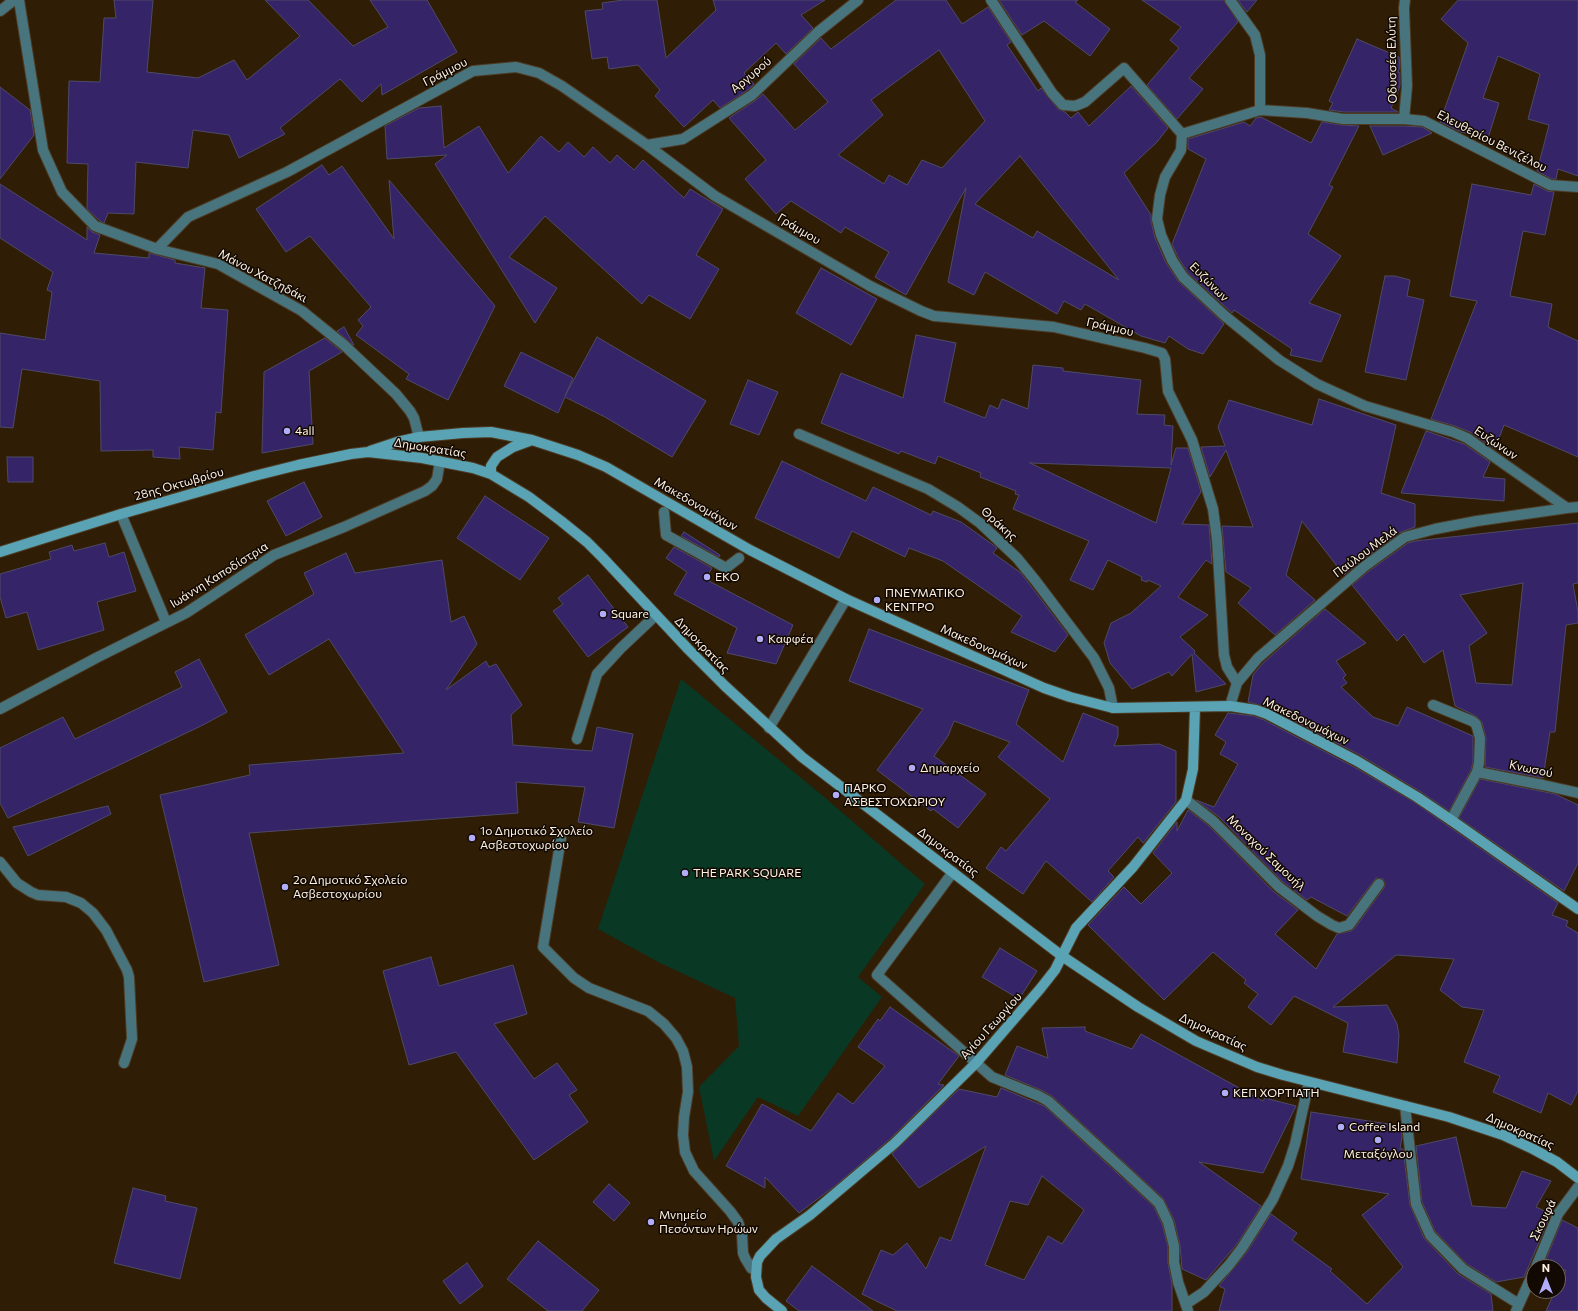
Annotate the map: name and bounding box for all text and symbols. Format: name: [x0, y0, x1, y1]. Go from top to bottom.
street label: Οδυσσέα Ελύτη: [1384, 16, 1400, 104]
street label: Αργυρού: [728, 54, 774, 96]
street label: Γράμμου: [420, 55, 470, 89]
street label: Ελευθερίου Βενιζέλου: [1435, 107, 1549, 175]
street label: Γράμμου: [775, 210, 823, 248]
street label: Μάνου Χατζηδάκι: [216, 246, 310, 306]
street label: Ευζώνων: [1186, 259, 1232, 305]
street label: Γράμμου: [1085, 315, 1135, 339]
street label: Ευζώνων: [1471, 423, 1521, 463]
place label: 4all: [295, 424, 315, 438]
marker: 4all: [282, 426, 292, 436]
street label: Δημοκρατίας: [393, 435, 467, 461]
street label: 28ης Οκτωβρίου: [133, 464, 225, 504]
street label: Μακεδονομάχων: [652, 474, 740, 534]
street label: Θράκης: [978, 504, 1020, 544]
street label: Παύλου Μελά: [1330, 523, 1400, 581]
street label: Ιωάννη Καποδίστρια: [167, 539, 271, 611]
place label: EKO: [715, 570, 740, 584]
marker: EKO: [702, 572, 712, 582]
place label: ΠΝΕΥΜΑΤΙΚΟ ΚΕΝΤΡΟ: [885, 586, 965, 614]
marker: ΠΝΕΥΜΑΤΙΚΟ ΚΕΝΤΡΟ: [872, 595, 882, 605]
place label: Square: [611, 607, 649, 621]
marker: Square: [598, 609, 608, 619]
street label: Δημοκρατίας: [671, 614, 733, 676]
street label: Μακεδονομάχων: [938, 621, 1030, 673]
place label: Καφφέα: [768, 632, 814, 646]
marker: Καφφέα: [755, 634, 765, 644]
street label: Μακεδονομάχων: [1261, 694, 1351, 748]
street label: Κνωσού: [1508, 757, 1554, 781]
place label: Δημαρχείο: [920, 761, 980, 775]
marker: Δημαρχείο: [907, 763, 917, 773]
place label: ΠΑΡΚΟ ΑΣΒΕΣΤΟΧΩΡΙΟΥ: [844, 781, 945, 809]
marker: ΠΑΡΚΟ ΑΣΒΕΣΤΟΧΩΡΙΟΥ: [831, 790, 841, 800]
street label: Μοναχού Σαμουήλ: [1224, 812, 1308, 894]
place label: 1ο Δημοτικό Σχολείο Ασβεστοχωρίου: [480, 824, 593, 852]
street label: Δημοκρατίας: [914, 824, 982, 880]
marker: 1ο Δημοτικό Σχολείο Ασβεστοχωρίου: [467, 833, 477, 843]
place label: THE PARK SQUARE: [693, 866, 801, 880]
marker: THE PARK SQUARE: [680, 868, 690, 878]
place label: 2ο Δημοτικό Σχολείο Ασβεστοχωρίου: [293, 873, 408, 901]
marker: 2ο Δημοτικό Σχολείο Ασβεστοχωρίου: [280, 882, 290, 892]
street label: Αγίου Γεωργίου: [957, 990, 1025, 1062]
street label: Δημοκρατίας: [1177, 1010, 1249, 1054]
place label: ΚΕΠ ΧΟΡΤΙΑΤΗ: [1233, 1086, 1319, 1100]
marker: ΚΕΠ ΧΟΡΤΙΑΤΗ: [1220, 1088, 1230, 1098]
street label: Δημοκρατίας: [1484, 1110, 1556, 1152]
place label: Coffee Island: [1349, 1120, 1420, 1134]
marker: Coffee Island: [1336, 1122, 1346, 1132]
marker: Μεταξόγλου: [1373, 1135, 1383, 1145]
place label: Μεταξόγλου: [1344, 1147, 1412, 1161]
street label: Σκουφά: [1527, 1197, 1559, 1243]
place label: Μνημείο Πεσόντων Ηρώων: [659, 1208, 758, 1236]
marker: Μνημείο Πεσόντων Ηρώων: [646, 1217, 656, 1227]
north arrow: [1526, 1259, 1566, 1299]
text: N: [1542, 1261, 1550, 1274]

